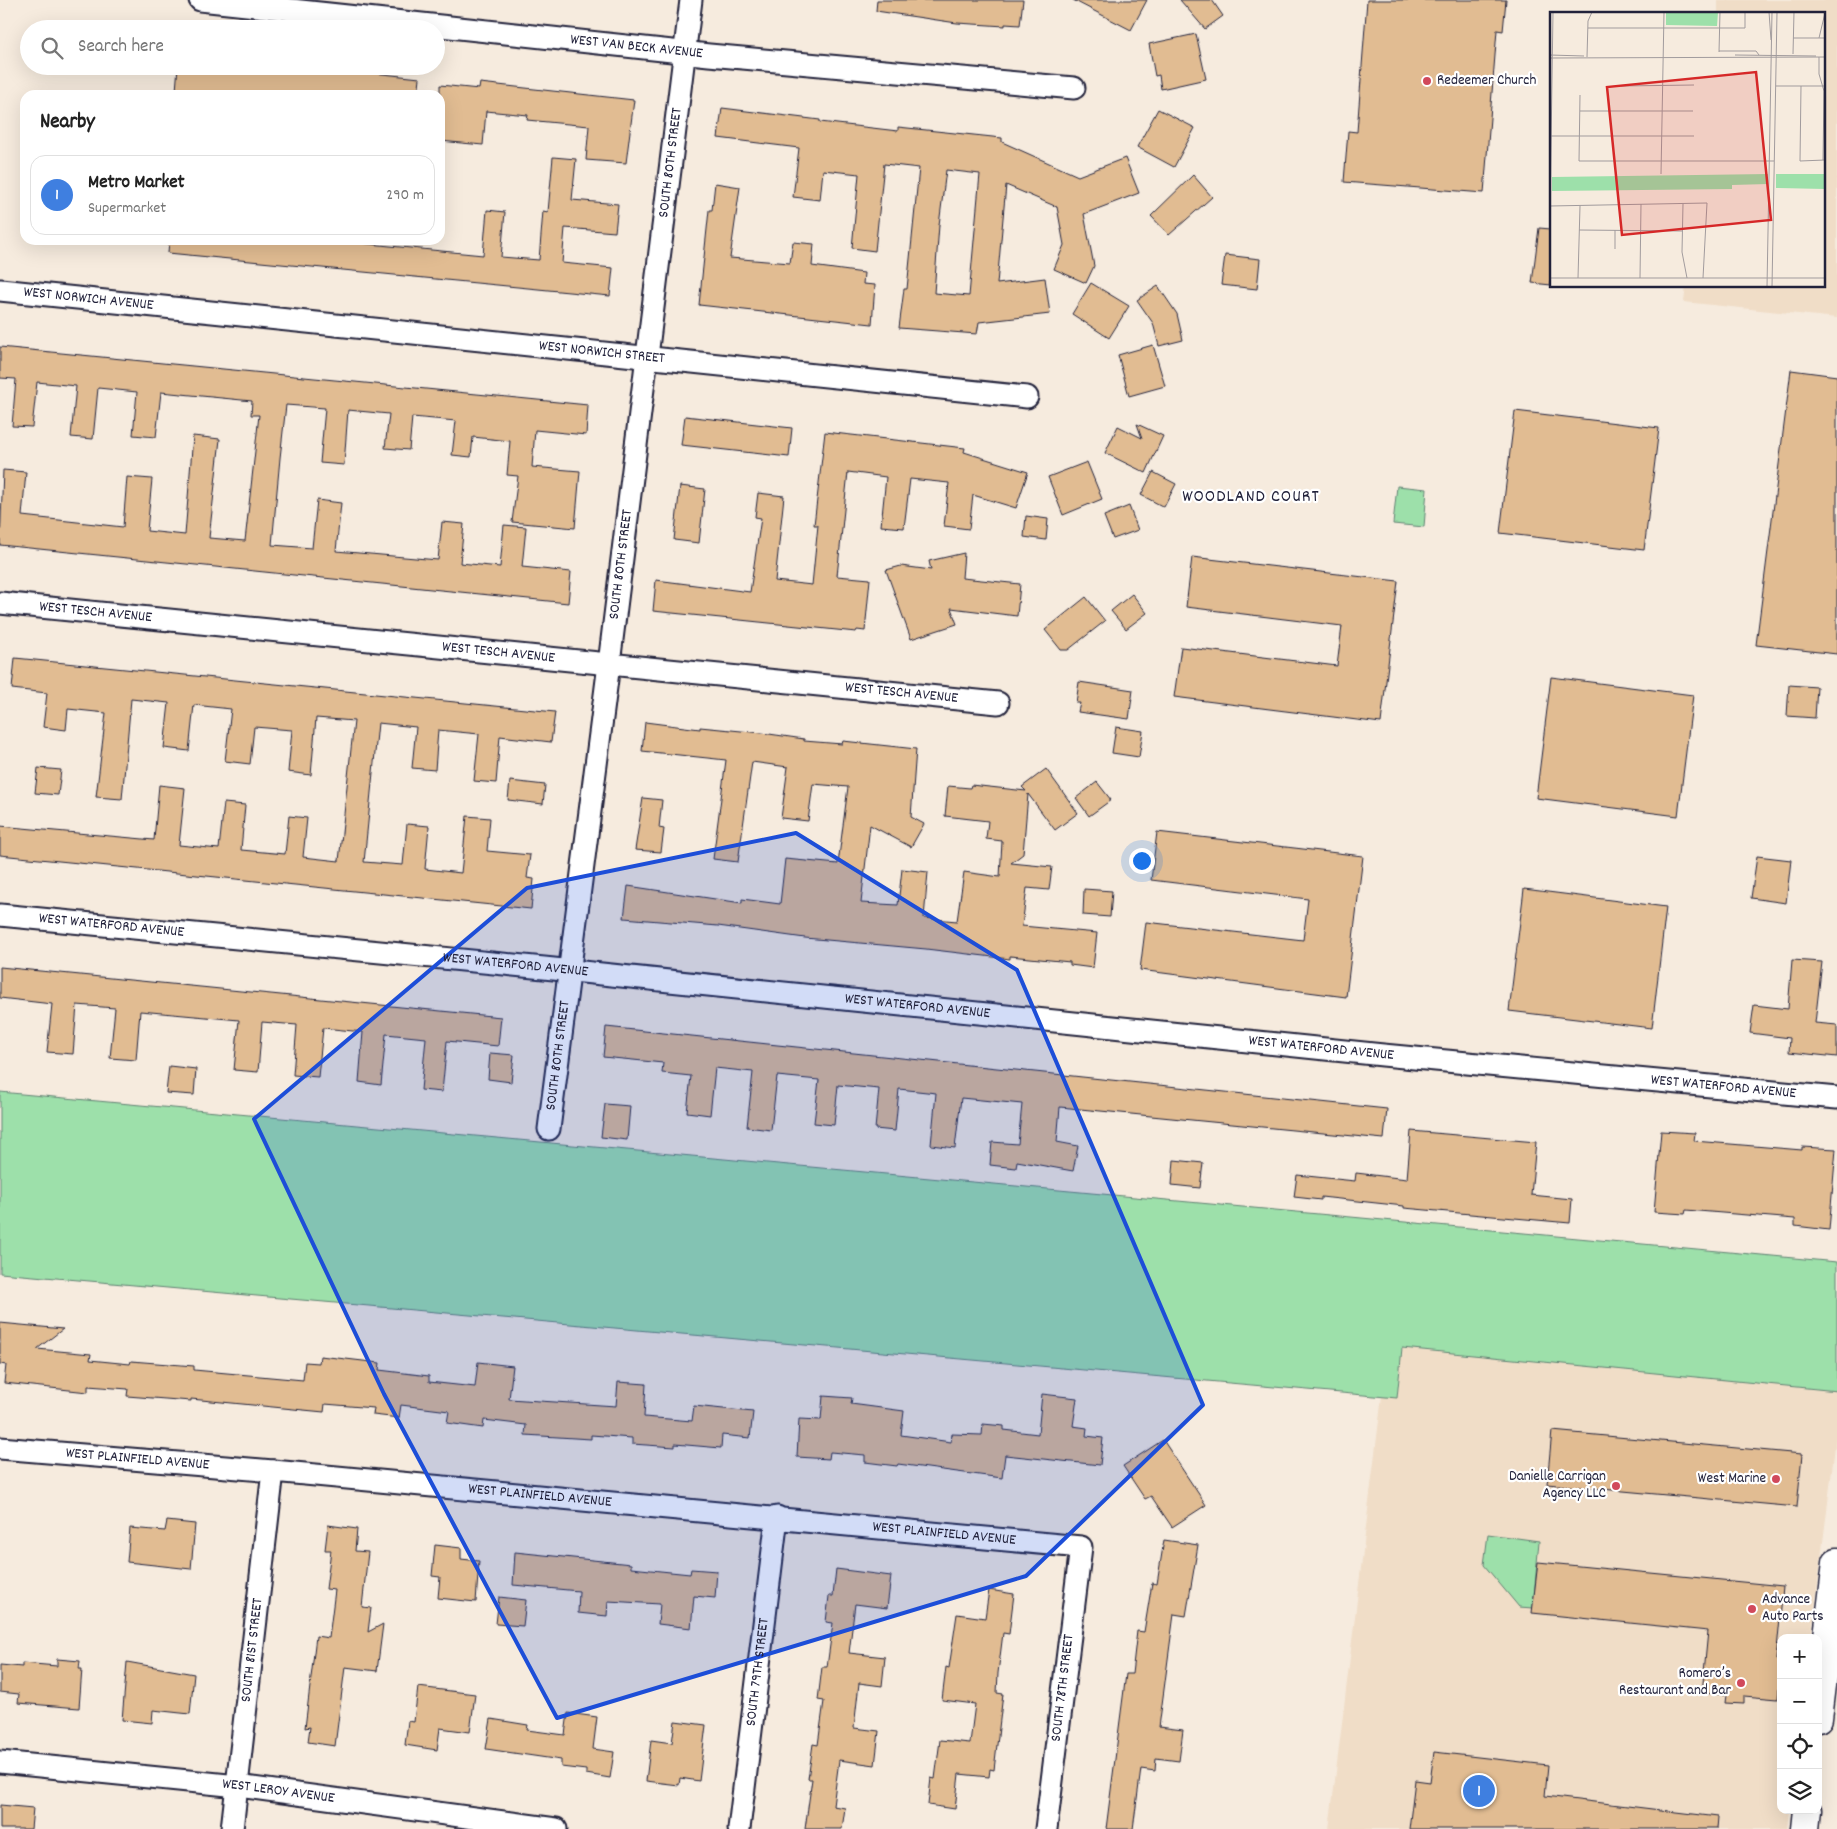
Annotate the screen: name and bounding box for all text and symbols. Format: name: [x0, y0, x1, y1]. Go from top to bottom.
inset map: [1550, 12, 1824, 288]
search box: [20, 20, 445, 75]
street label: WEST VAN BECK AVENUE: [569, 29, 704, 65]
icon: search: [38, 34, 66, 62]
text: Search here: [78, 34, 164, 61]
place label: Redeemer Church: [1437, 70, 1536, 92]
marker: Redeemer Church: [1421, 75, 1433, 87]
street label: SOUTH 80TH STREET: [653, 106, 689, 219]
text: Nearby: [40, 108, 95, 138]
text: Metro Market: [88, 170, 185, 197]
text: 1: [55, 184, 59, 207]
text: 290 m: [386, 184, 424, 207]
text: Supermarket: [88, 197, 166, 220]
street label: WEST NORWICH AVENUE: [23, 282, 155, 317]
street label: WEST NORWICH STREET: [538, 335, 666, 370]
district label: WOODLAND COURT: [1182, 485, 1320, 510]
street label: SOUTH 80TH STREET: [604, 508, 639, 621]
street label: WEST TESCH AVENUE: [38, 596, 153, 629]
street label: WEST TESCH AVENUE: [441, 636, 556, 670]
street label: WEST TESCH AVENUE: [844, 677, 959, 710]
your location: [1129, 848, 1155, 874]
street label: WEST WATERFORD AVENUE: [38, 908, 185, 944]
street label: WEST WATERFORD AVENUE: [442, 947, 590, 984]
street label: WEST WATERFORD AVENUE: [844, 988, 991, 1025]
street label: SOUTH 80TH STREET: [540, 999, 576, 1112]
street label: WEST WATERFORD AVENUE: [1248, 1030, 1395, 1067]
street label: WEST WATERFORD AVENUE: [1650, 1069, 1797, 1105]
street label: WEST PLAINFIELD AVENUE: [65, 1443, 210, 1477]
place label: Danielle Carrigan Agency LLC: [1509, 1466, 1606, 1505]
place label: West Marine: [1698, 1468, 1766, 1490]
marker: West Marine: [1770, 1473, 1782, 1485]
street label: WEST PLAINFIELD AVENUE: [467, 1478, 613, 1514]
marker: Danielle Carrigan Agency LLC: [1610, 1480, 1622, 1492]
street label: WEST PLAINFIELD AVENUE: [871, 1516, 1017, 1552]
place label: Advance Auto Parts: [1762, 1589, 1824, 1628]
street label: SOUTH 81ST STREET: [236, 1597, 269, 1703]
marker: Advance Auto Parts: [1746, 1603, 1758, 1615]
street label: SOUTH 79TH STREET: [741, 1617, 776, 1728]
street label: SOUTH 78TH STREET: [1046, 1633, 1080, 1743]
map controls: [1777, 1634, 1822, 1814]
button: +: [1777, 1634, 1822, 1679]
place label: Romero’s Restaurant and Bar: [1619, 1663, 1731, 1702]
marker: Romero’s Restaurant and Bar: [1735, 1677, 1747, 1689]
button: −: [1777, 1679, 1822, 1724]
button: locate: [1777, 1724, 1822, 1769]
button: layers: [1777, 1769, 1822, 1814]
pin: 1: [1463, 1772, 1495, 1810]
street label: WEST LEROY AVENUE: [221, 1773, 336, 1810]

